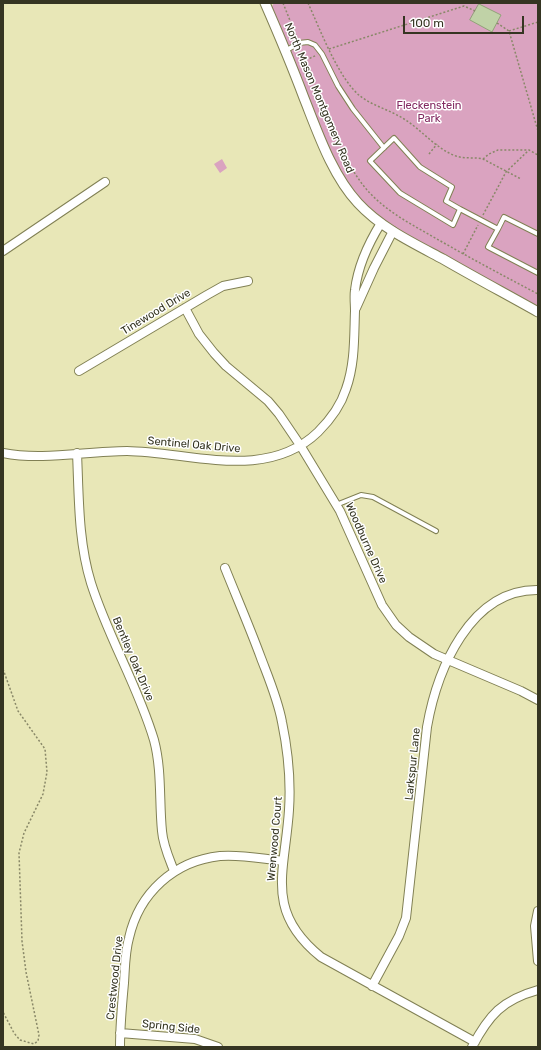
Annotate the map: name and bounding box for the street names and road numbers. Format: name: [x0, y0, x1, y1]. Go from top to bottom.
street label: North Mason Montgomery Road: [281, 21, 357, 175]
street label: Tinewood Drive: [119, 286, 193, 338]
street label: Sentinel Oak Drive: [147, 434, 241, 456]
street label: Woodburne Drive: [342, 501, 390, 585]
street label: Bentley Oak Drive: [109, 615, 157, 703]
street label: Larkspur Lane: [403, 727, 423, 801]
street label: Wrenwood Court: [265, 796, 285, 882]
street label: Crestwood Drive: [104, 935, 126, 1021]
street label: Spring Side: [141, 1017, 201, 1037]

